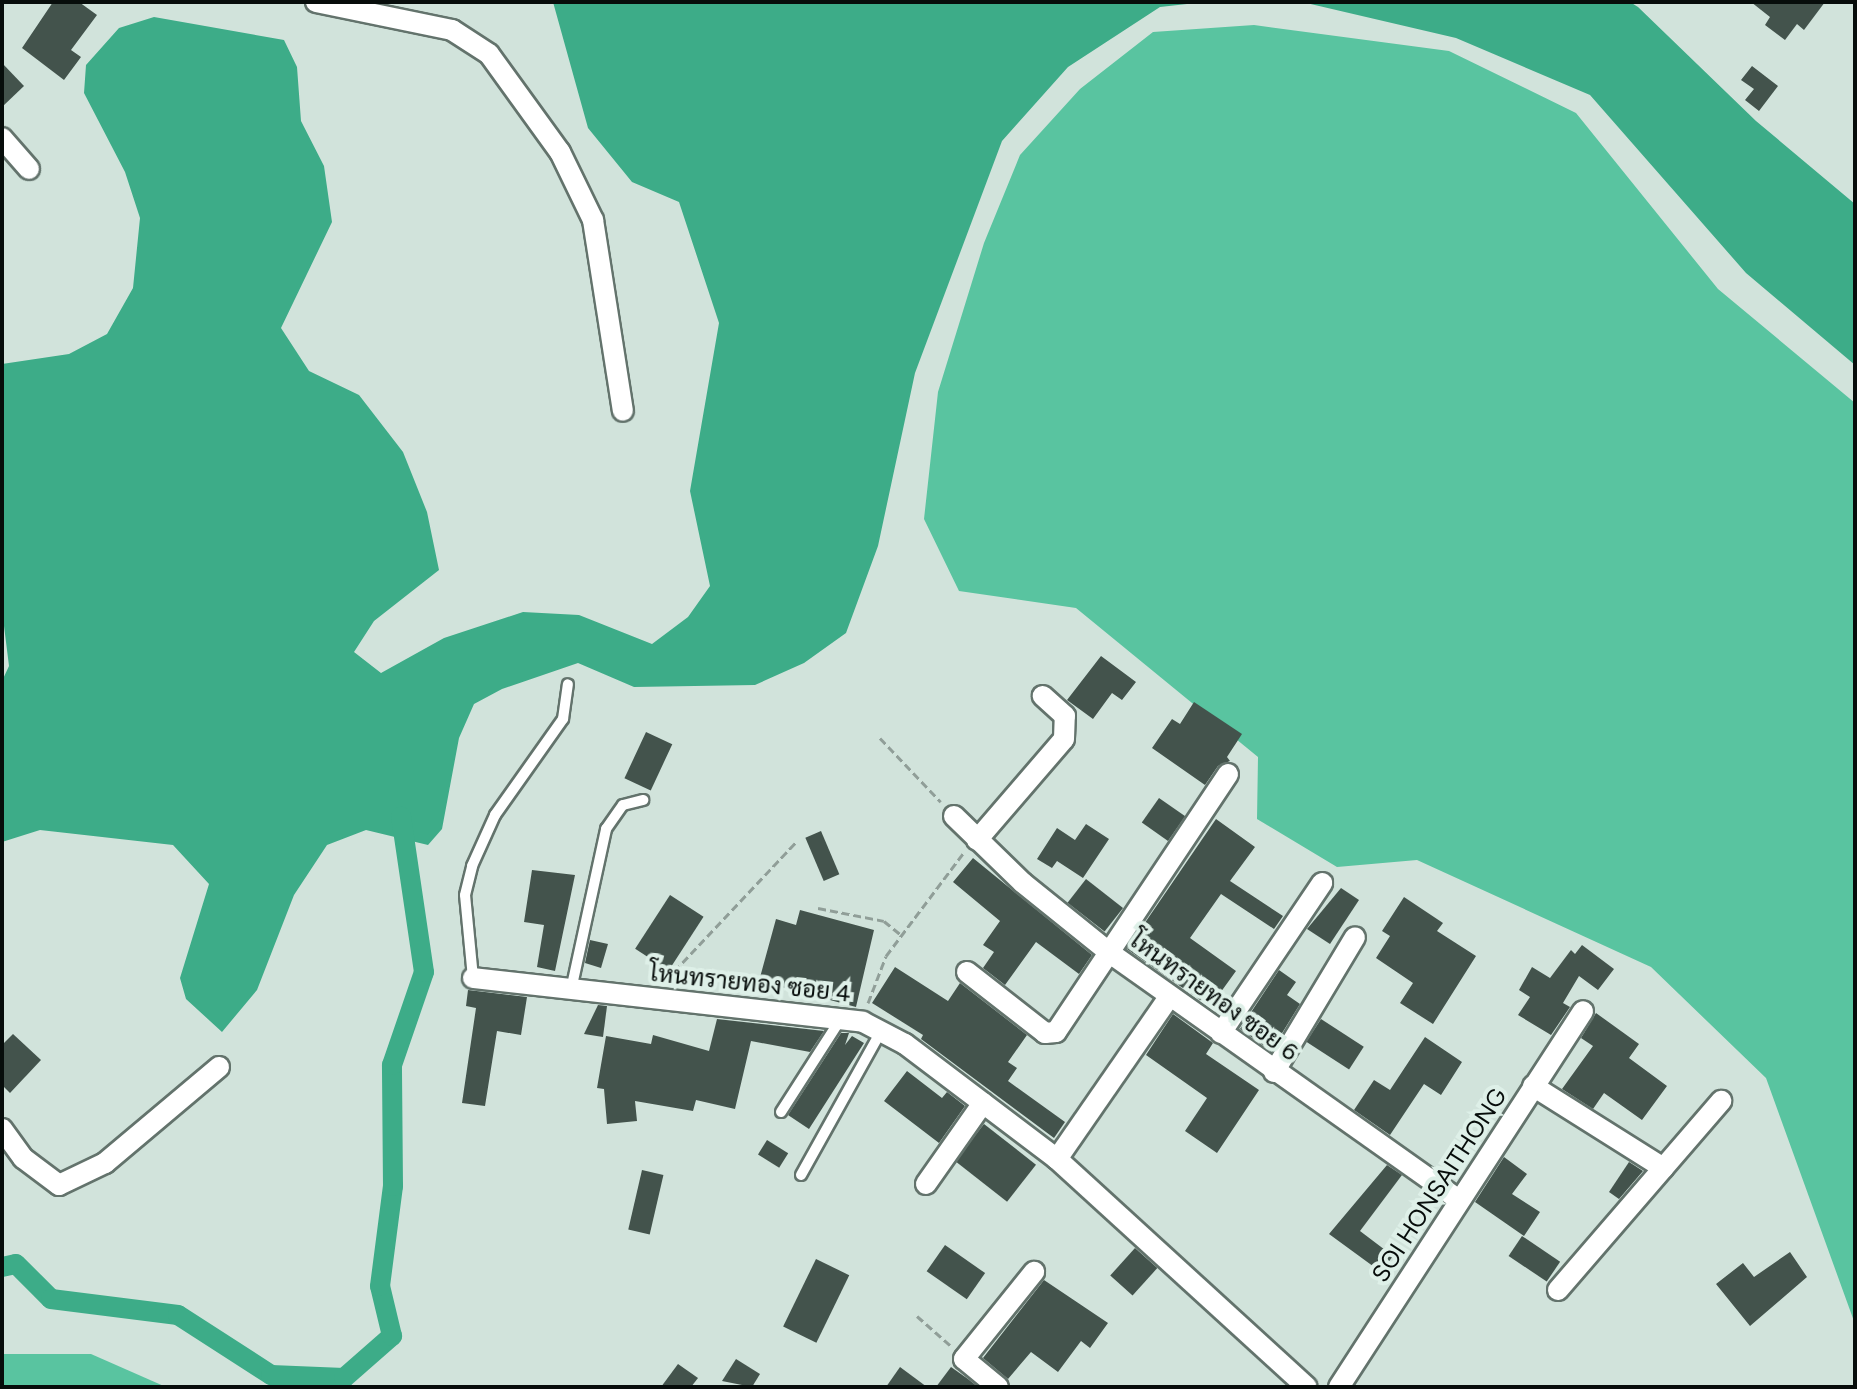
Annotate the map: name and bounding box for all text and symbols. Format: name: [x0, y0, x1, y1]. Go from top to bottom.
street label: โหนทรายทอง ซอย 6: [1124, 925, 1304, 1067]
street label: โหนทรายทอง ซอย 4: [648, 958, 852, 1008]
street label: SOI HONSAITHONG: [1366, 1083, 1512, 1287]

